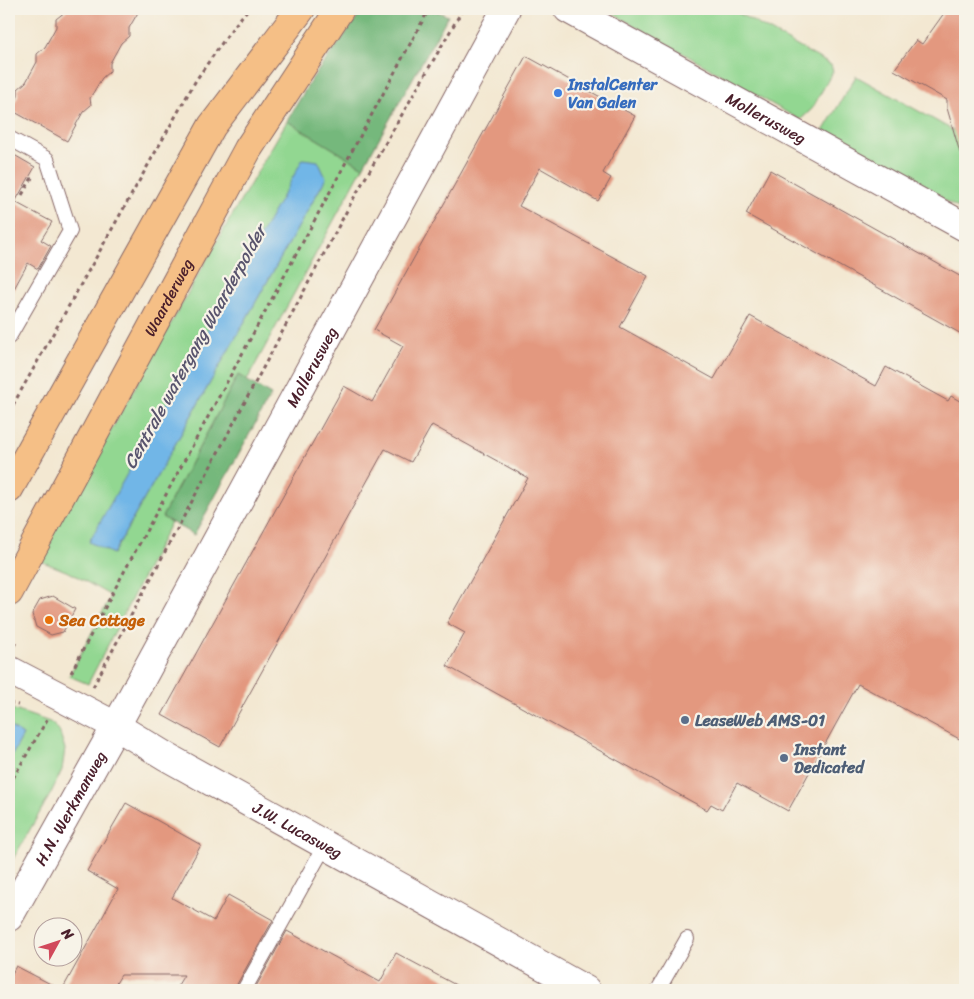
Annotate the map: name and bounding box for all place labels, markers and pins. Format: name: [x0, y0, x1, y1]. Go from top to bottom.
place label: InstalCenter Van Galen: [567, 70, 658, 117]
marker: InstalCenter Van Galen: [552, 87, 564, 99]
place label: Sea Cottage: [58, 606, 146, 635]
marker: Sea Cottage: [43, 614, 55, 626]
place label: LeaseWeb AMS-01: [695, 706, 825, 735]
marker: LeaseWeb AMS-01: [679, 714, 691, 726]
place label: Instant Dedicated: [793, 735, 865, 782]
marker: Instant Dedicated: [778, 752, 790, 764]

